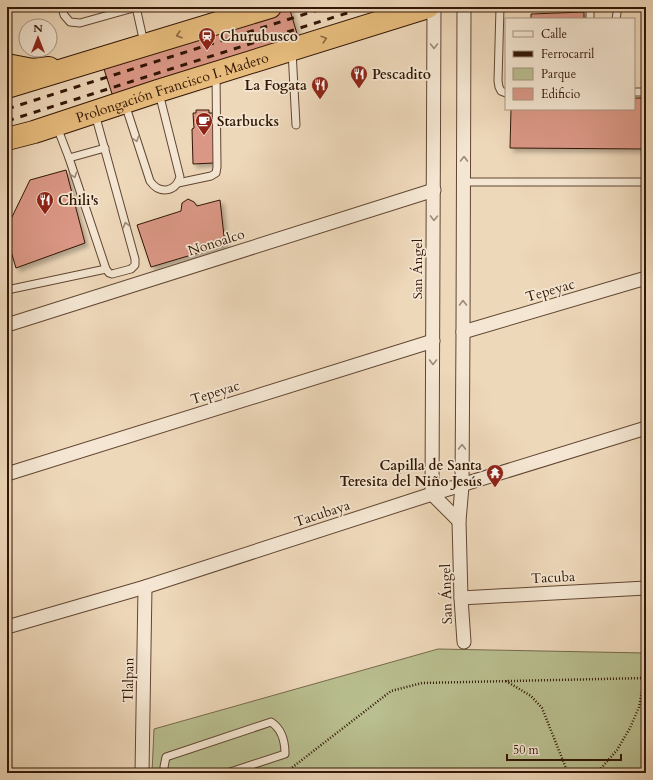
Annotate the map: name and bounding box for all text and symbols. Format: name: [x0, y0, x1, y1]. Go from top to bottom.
north arrow: [18, 18, 58, 58]
legend: [505, 18, 635, 110]
text: N: [33, 21, 43, 36]
station icon: Churubusco: [197, 26, 217, 51]
text: Calle: [541, 26, 567, 42]
place label: Churubusco: [220, 27, 298, 46]
one-way arrow: [176, 30, 183, 39]
one-way arrow: [321, 35, 328, 44]
one-way arrow: [430, 43, 438, 49]
text: Ferrocarril: [541, 46, 594, 62]
street label: Prolongación Francisco I. Madero: [73, 48, 271, 128]
restaurant icon: Pescadito: [349, 64, 369, 89]
place label: Pescadito: [372, 65, 431, 84]
text: Parque: [541, 66, 576, 82]
restaurant icon: La Fogata: [310, 75, 330, 100]
place label: La Fogata: [244, 76, 307, 95]
text: Edificio: [541, 86, 581, 102]
cafe icon: Starbucks: [194, 111, 214, 136]
place label: Starbucks: [217, 112, 279, 131]
one-way arrow: [131, 136, 140, 143]
one-way arrow: [460, 156, 468, 162]
one-way arrow: [69, 171, 78, 178]
restaurant icon: Chili's: [35, 190, 55, 215]
place label: Chili's: [58, 191, 98, 210]
one-way arrow: [430, 215, 438, 221]
one-way arrow: [122, 222, 130, 228]
street label: Nonoalco: [185, 224, 247, 261]
street label: San Ángel: [408, 238, 427, 299]
street label: Tepeyac: [523, 274, 577, 307]
one-way arrow: [459, 300, 467, 306]
one-way arrow: [429, 359, 437, 365]
street label: Tepeyac: [188, 376, 242, 409]
one-way arrow: [458, 444, 466, 450]
place label: Capilla de Santa Teresita del Niño Jesús: [339, 456, 482, 491]
temple icon: Capilla de Santa Teresita del Niño Jesús: [485, 463, 505, 488]
street label: Tacubaya: [292, 496, 352, 531]
street label: San Ángel: [436, 563, 457, 625]
street label: Tacuba: [531, 567, 575, 588]
street label: Tlalpan: [119, 657, 138, 703]
scale bar: [507, 736, 621, 762]
text: 50 m: [513, 742, 540, 758]

